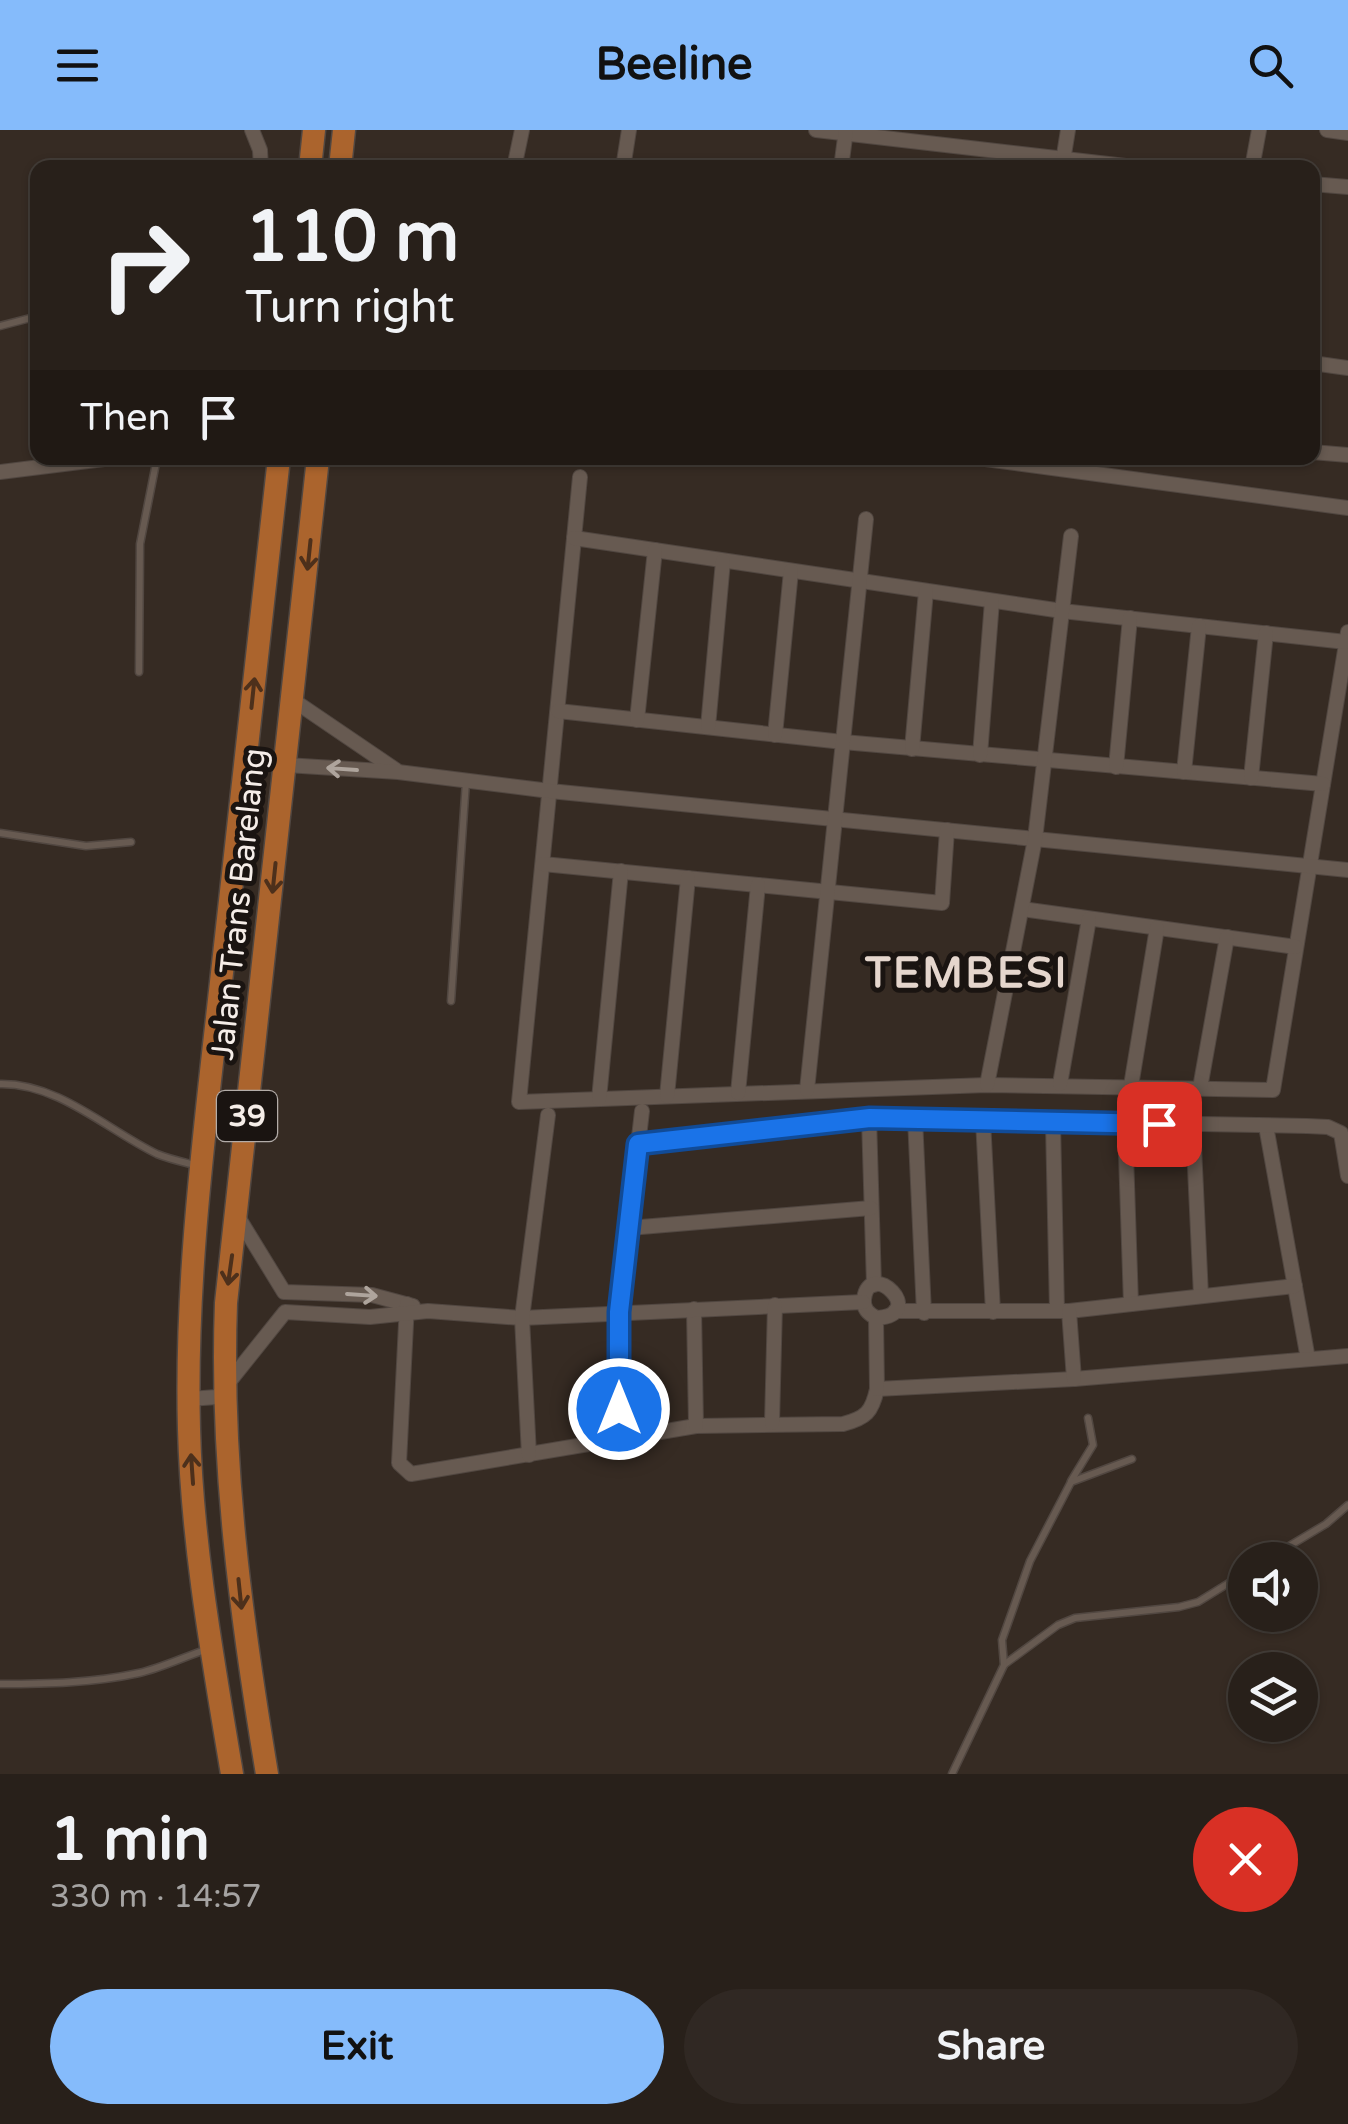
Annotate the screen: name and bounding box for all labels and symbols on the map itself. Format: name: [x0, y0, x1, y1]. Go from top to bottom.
one-way arrow: [299, 538, 318, 570]
one-way arrow: [244, 677, 263, 709]
street label: Jalan Trans Barelang: [204, 746, 274, 1062]
one-way arrow: [327, 759, 359, 778]
one-way arrow: [264, 861, 283, 893]
district label: TEMBESI: [864, 948, 1069, 999]
pin: [1117, 1082, 1202, 1167]
road number: 39: [217, 1091, 277, 1141]
one-way arrow: [220, 1254, 239, 1286]
one-way arrow: [345, 1286, 377, 1305]
position arrow: [567, 1357, 671, 1461]
one-way arrow: [182, 1454, 201, 1486]
one-way arrow: [231, 1577, 250, 1610]

